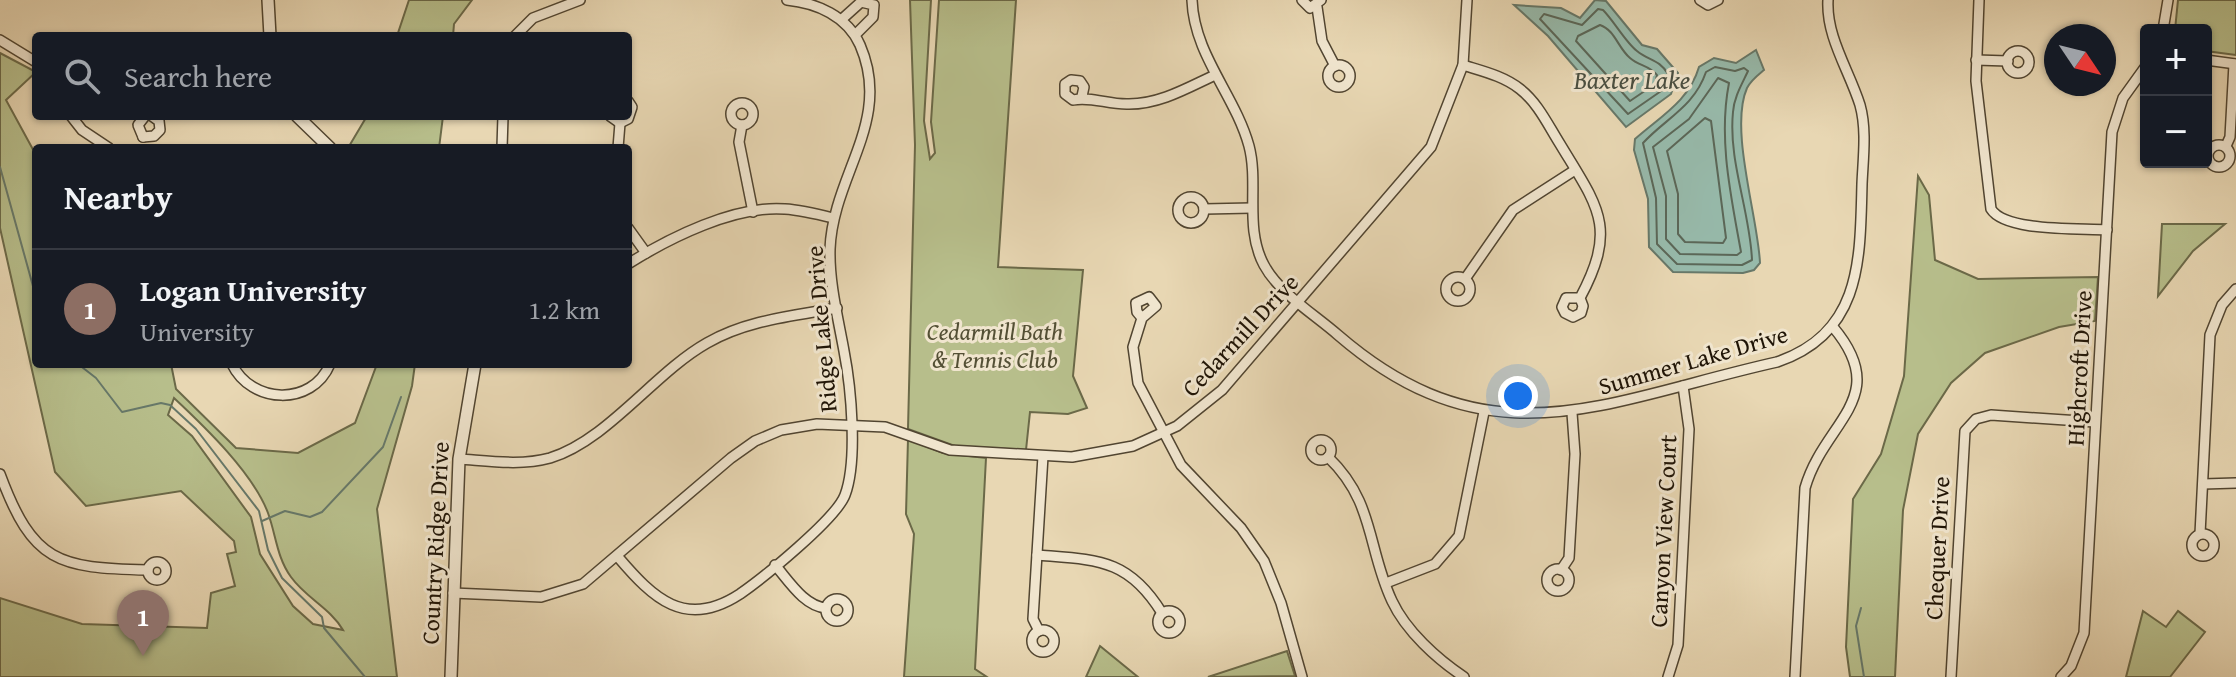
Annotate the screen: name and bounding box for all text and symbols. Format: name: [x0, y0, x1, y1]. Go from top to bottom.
north arrow: [2044, 24, 2116, 96]
map controls: [2140, 24, 2212, 168]
button: +: [2140, 24, 2212, 96]
search box: [32, 32, 632, 120]
icon: search: [60, 54, 104, 98]
text: Search here: [124, 54, 272, 98]
water label: Baxter Lake: [1573, 60, 1690, 99]
button: −: [2140, 96, 2212, 168]
text: Nearby: [64, 172, 173, 221]
street label: Ridge Lake Drive: [796, 244, 846, 414]
street label: Cedarmill Drive: [1174, 266, 1306, 404]
text: Logan University: [140, 268, 366, 312]
street label: Highcroft Drive: [2057, 289, 2101, 447]
text: 1: [83, 290, 97, 329]
text: 1.2 km: [528, 290, 600, 329]
text: University: [140, 312, 254, 351]
park label: Cedarmill Bath & Tennis Club: [927, 314, 1063, 377]
street label: Summer Lake Drive: [1594, 316, 1792, 404]
your location: [1498, 376, 1538, 416]
street label: Canyon View Court: [1640, 433, 1686, 628]
street label: Country Ridge Drive: [412, 441, 458, 645]
street label: Chequer Drive: [1916, 475, 1958, 621]
pin: 1: [117, 590, 169, 656]

